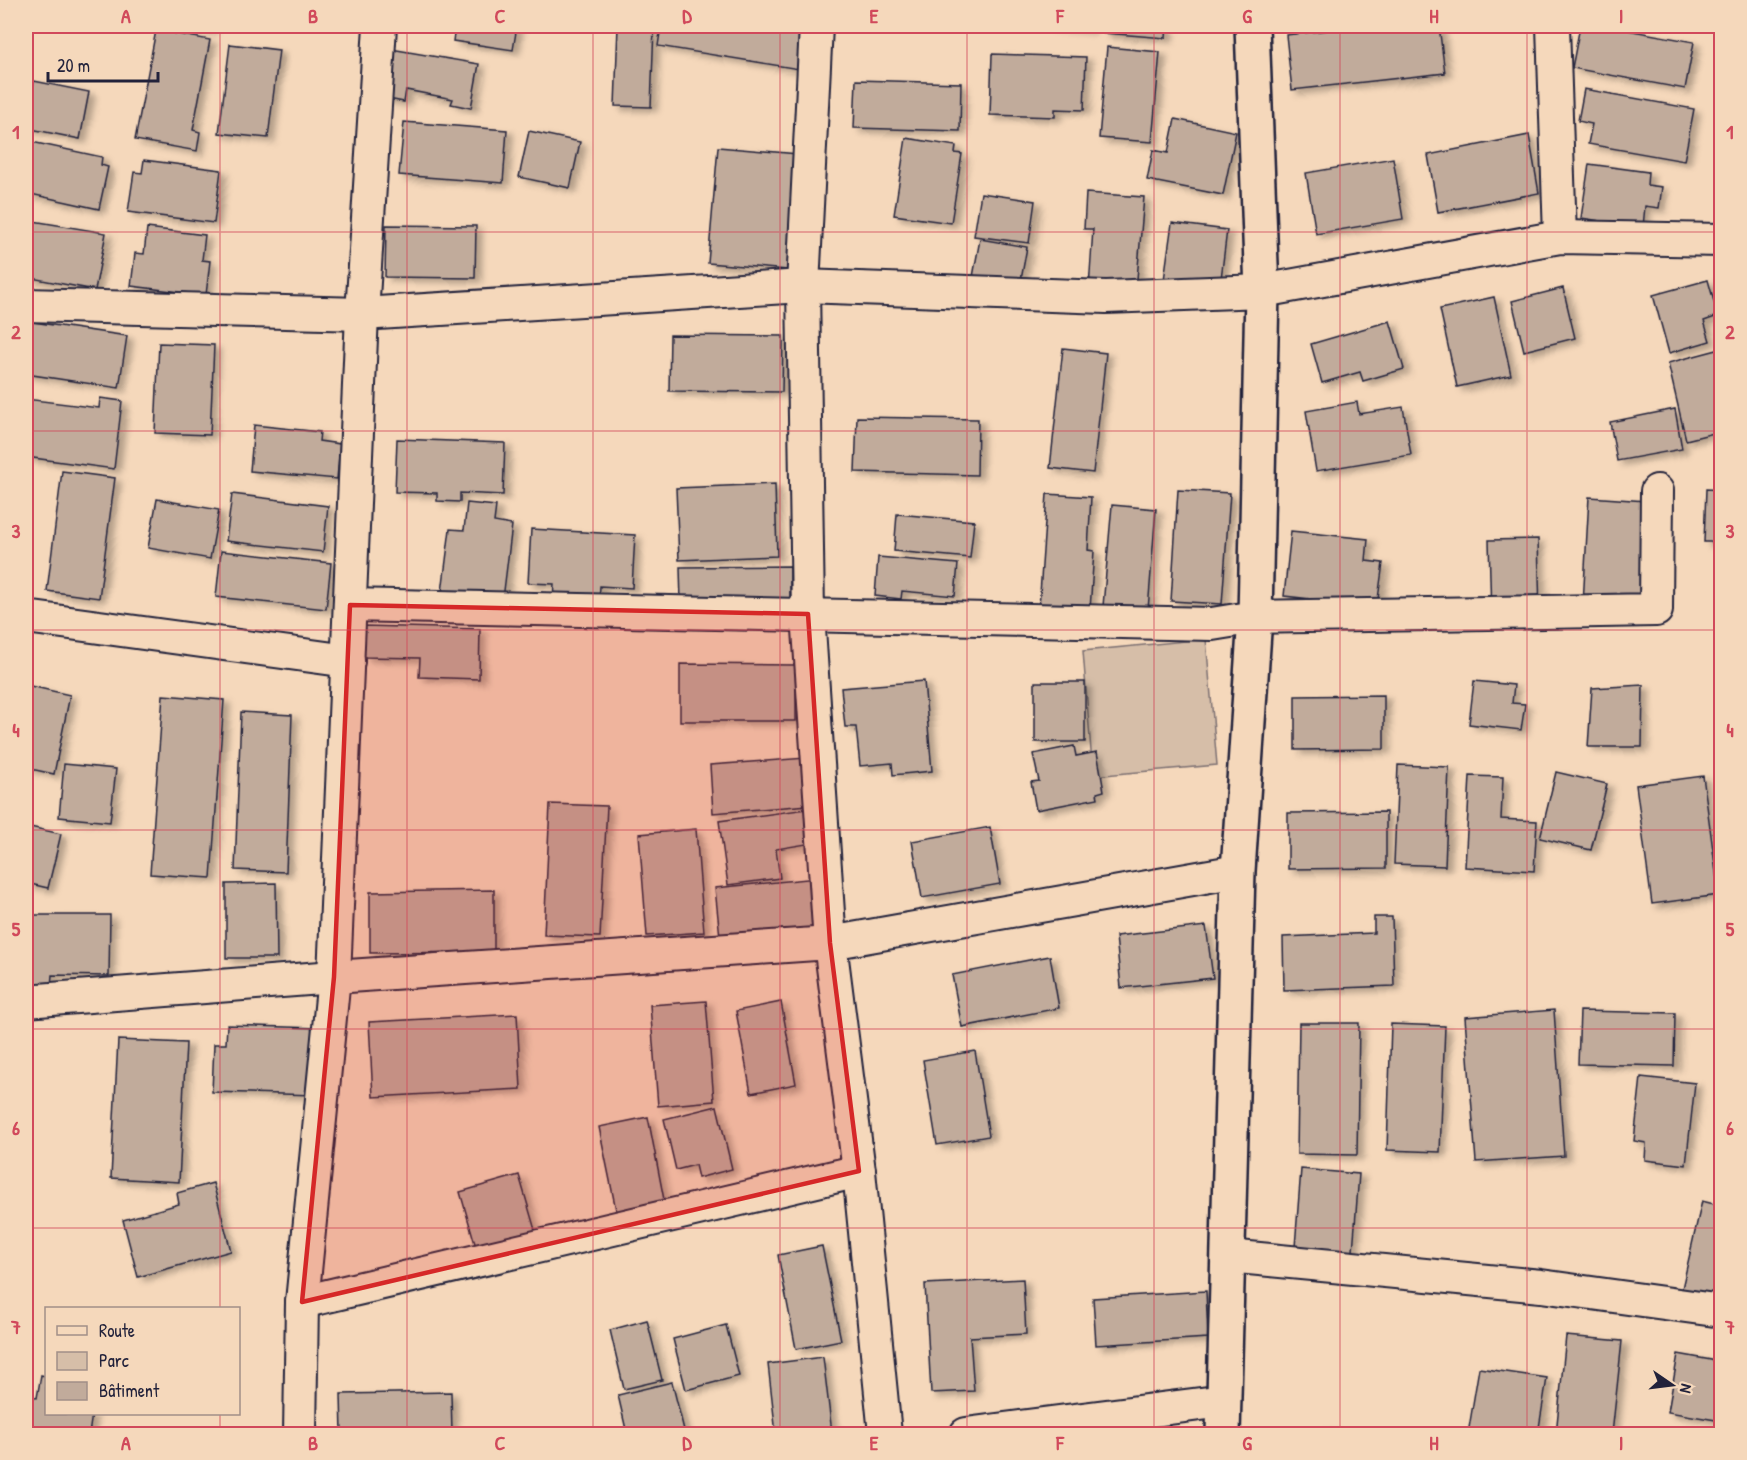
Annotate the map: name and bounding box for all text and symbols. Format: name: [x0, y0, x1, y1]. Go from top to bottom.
text: A: [121, 2, 131, 29]
text: B: [308, 2, 318, 29]
text: C: [495, 2, 506, 29]
text: D: [682, 2, 692, 29]
text: E: [870, 2, 879, 29]
text: F: [1055, 2, 1065, 29]
text: G: [1242, 2, 1252, 29]
text: H: [1429, 2, 1439, 29]
text: I: [1619, 2, 1623, 29]
scale bar: [48, 45, 158, 83]
text: 20 m: [57, 53, 90, 78]
text: 1: [12, 118, 20, 145]
text: 1: [1726, 118, 1734, 145]
text: 2: [11, 318, 21, 345]
text: 2: [1725, 318, 1735, 345]
text: 3: [12, 517, 21, 544]
text: 3: [1726, 517, 1735, 544]
text: 4: [12, 716, 20, 743]
text: 4: [1726, 716, 1734, 743]
text: 5: [12, 915, 21, 942]
text: 5: [1726, 915, 1735, 942]
text: 6: [12, 1114, 20, 1141]
text: 6: [1726, 1114, 1734, 1141]
legend: [45, 1307, 240, 1415]
text: 7: [10, 1313, 21, 1340]
text: 7: [1724, 1313, 1735, 1340]
text: Route: [99, 1318, 135, 1343]
text: Parc: [99, 1348, 129, 1373]
north arrow: [1642, 1355, 1702, 1415]
text: Bâtiment: [99, 1378, 160, 1403]
text: N: [1675, 1382, 1698, 1396]
text: A: [121, 1429, 131, 1456]
text: B: [308, 1429, 318, 1456]
text: C: [495, 1429, 506, 1456]
text: D: [682, 1429, 692, 1456]
text: E: [870, 1429, 879, 1456]
text: F: [1055, 1429, 1065, 1456]
text: G: [1242, 1429, 1252, 1456]
text: H: [1429, 1429, 1439, 1456]
text: I: [1619, 1429, 1623, 1456]

